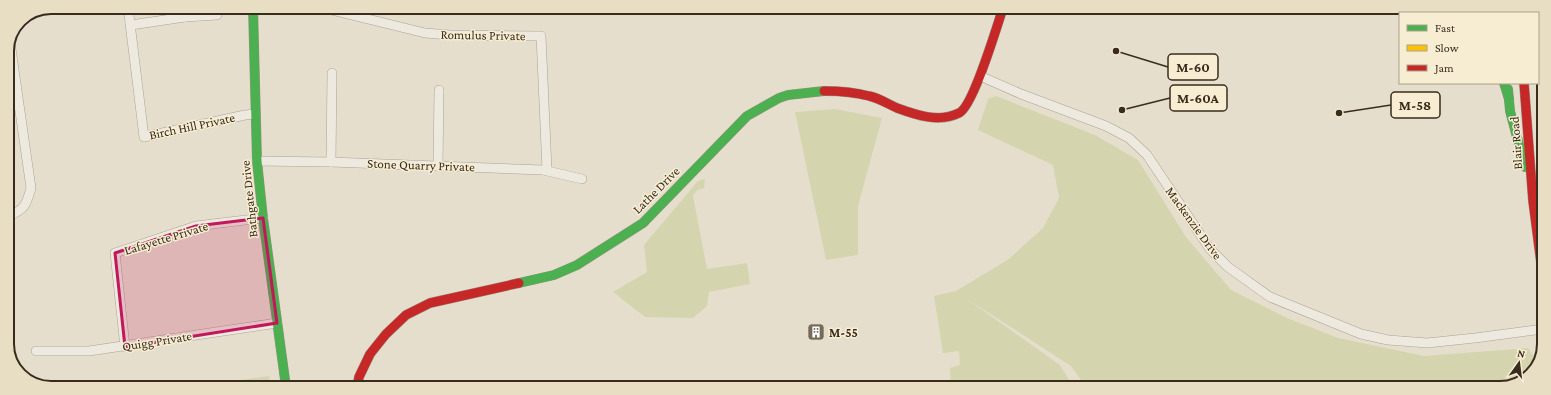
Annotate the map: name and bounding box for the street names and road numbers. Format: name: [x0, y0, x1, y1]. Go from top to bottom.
street label: Romulus Private: [440, 27, 526, 43]
street label: Birch Hill Private: [148, 110, 236, 142]
street label: Blair Road: [1507, 116, 1525, 170]
street label: Stone Quarry Private: [367, 156, 475, 174]
street label: Bathgate Drive: [237, 160, 260, 238]
street label: Lathe Drive: [629, 163, 683, 217]
street label: Mackenzie Drive: [1163, 184, 1226, 263]
street label: Lafayette Private: [122, 218, 210, 258]
street label: Quigg Private: [121, 328, 193, 354]

